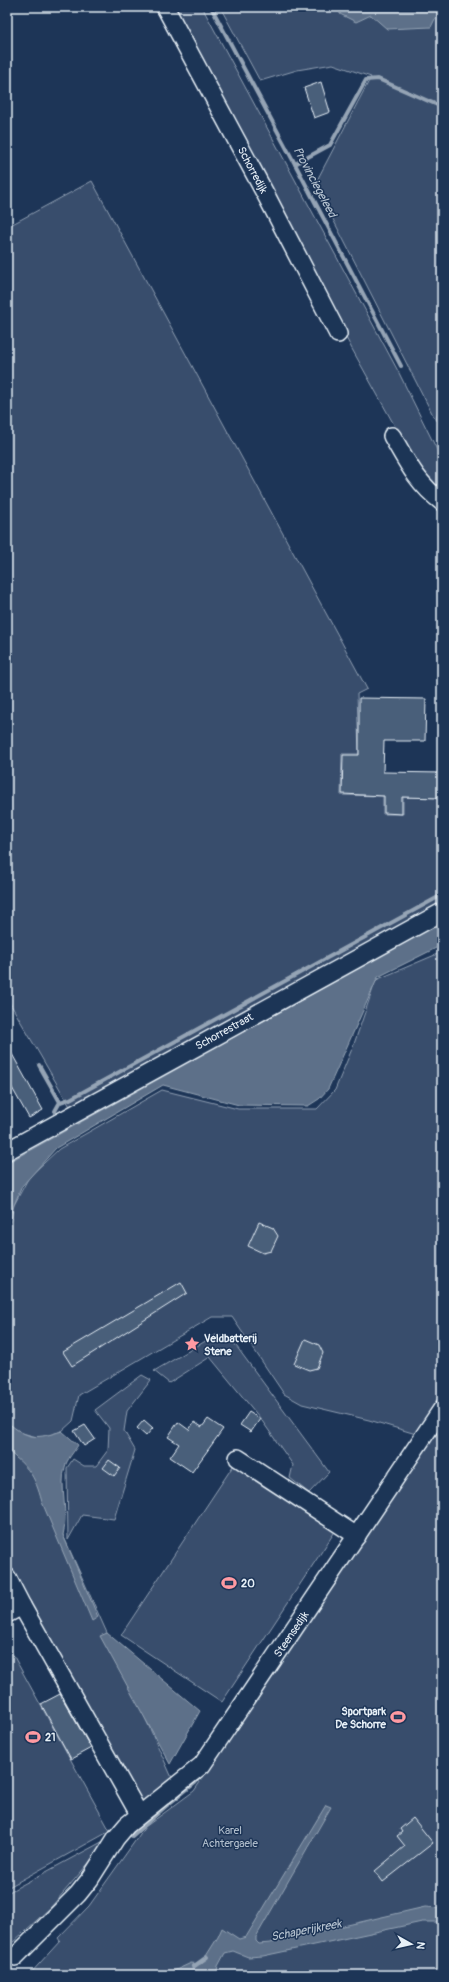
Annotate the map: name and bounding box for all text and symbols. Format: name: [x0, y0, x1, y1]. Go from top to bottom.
water label: Provinciegeleed: [290, 144, 340, 222]
street label: Schorredijk: [235, 145, 270, 196]
street label: Schorrestraat: [193, 1010, 256, 1053]
place label: Veldbatterij Stene: [204, 1332, 258, 1358]
place icon: Veldbatterij Stene: [183, 1335, 201, 1353]
sports icon: 20: [220, 1574, 238, 1592]
place label: 20: [241, 1577, 255, 1590]
street label: Steensedijk: [271, 1608, 312, 1660]
place label: Sportpark De Schorre: [335, 1705, 387, 1731]
sports icon: Sportpark De Schorre: [389, 1708, 407, 1726]
sports icon: 21: [24, 1728, 42, 1746]
place label: 21: [45, 1731, 55, 1744]
park label: Karel Achtergaele: [202, 1824, 258, 1850]
water label: Schaperijkreek: [270, 1916, 344, 1945]
north arrow: [391, 1924, 431, 1964]
text: N: [413, 1941, 427, 1950]

